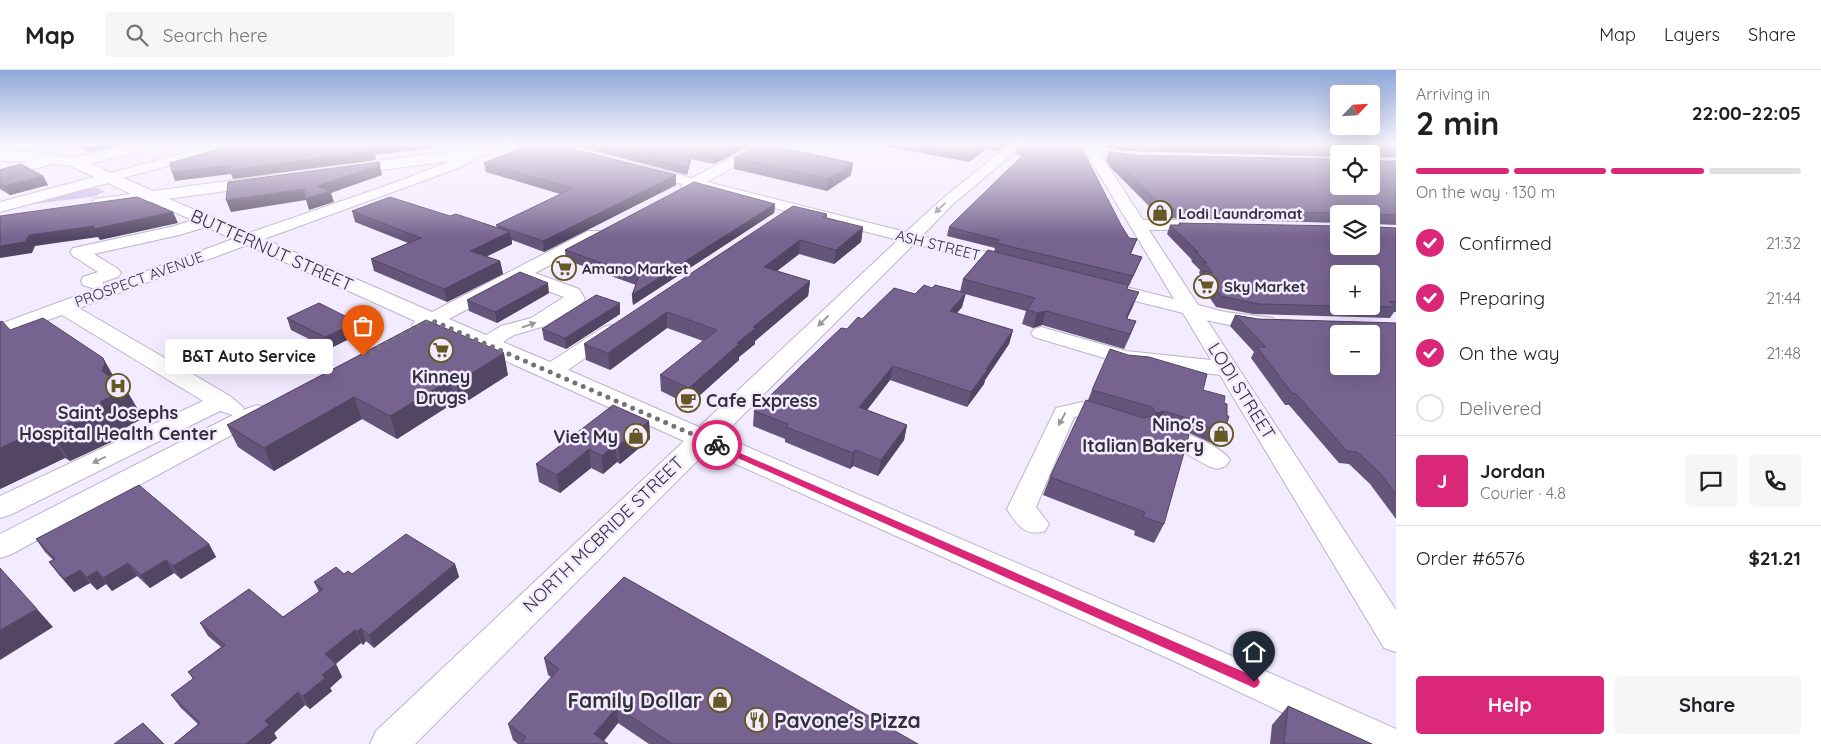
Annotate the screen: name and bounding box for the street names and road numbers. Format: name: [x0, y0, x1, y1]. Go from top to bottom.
street label: BUTTERNUT STREET: [187, 204, 357, 296]
street label: ASH STREET: [894, 225, 982, 265]
street label: PROSPECT AVENUE: [72, 247, 206, 311]
street label: LODI STREET: [1203, 338, 1281, 444]
street label: NORTH MCBRIDE STREET: [518, 451, 688, 617]

